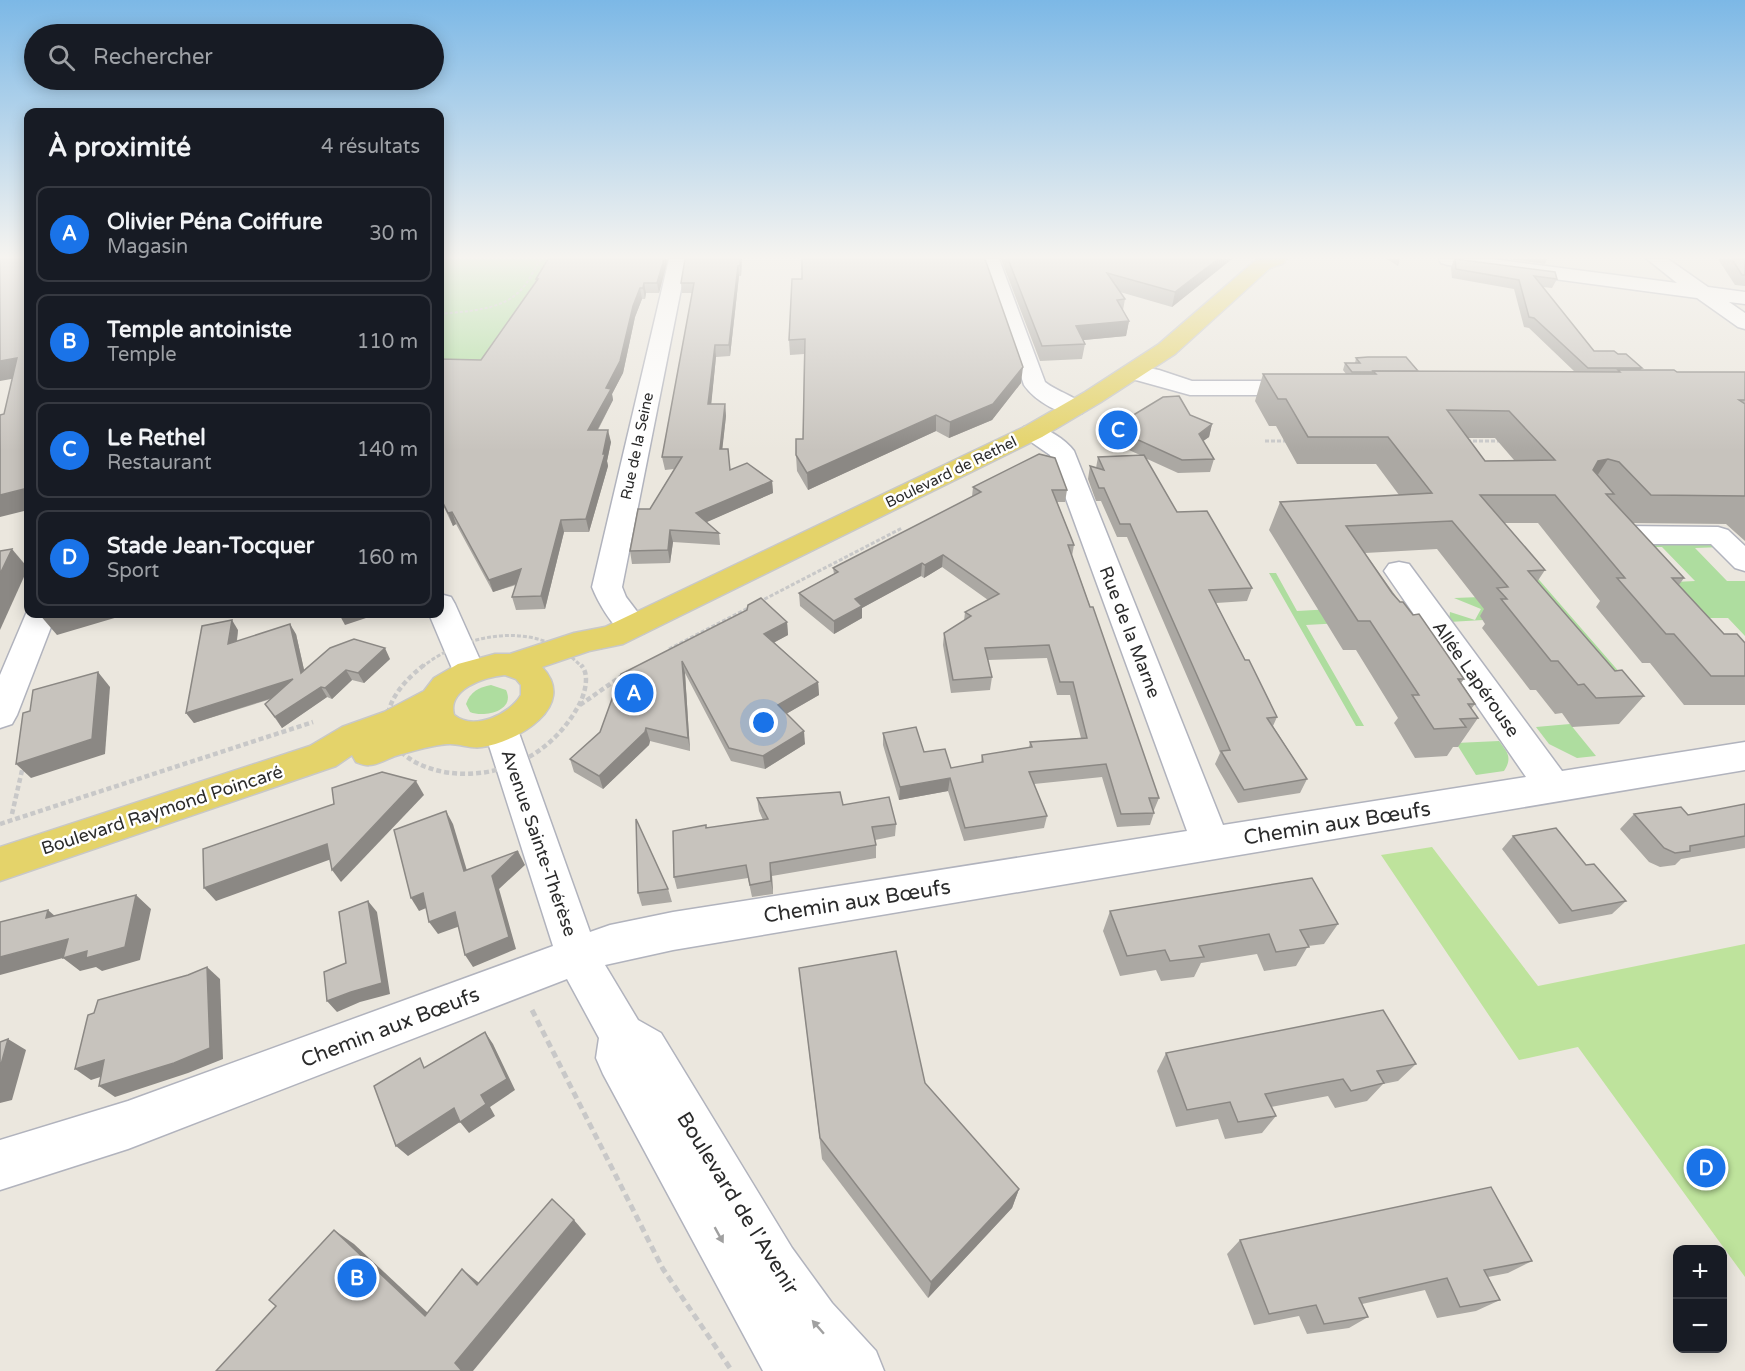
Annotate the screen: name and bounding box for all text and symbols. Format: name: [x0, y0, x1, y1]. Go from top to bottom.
search box: [24, 24, 444, 90]
icon: search: [45, 41, 78, 74]
text: Rechercher: [93, 44, 213, 70]
text: À proximité: [48, 132, 191, 163]
text: 4 résultats: [321, 135, 420, 159]
text: Olivier Péna Coiffure: [107, 209, 323, 235]
text: A: [62, 222, 77, 246]
text: 30 m: [369, 222, 418, 246]
text: Magasin: [107, 235, 188, 259]
text: Temple antoiniste: [107, 317, 292, 343]
text: B: [63, 330, 76, 354]
text: 110 m: [357, 330, 418, 354]
text: Temple: [107, 343, 177, 367]
street label: Rue de la Seine: [617, 391, 657, 501]
pin: C: [1098, 408, 1138, 452]
text: Le Rethel: [107, 425, 206, 451]
street label: Boulevard de Rethel: [882, 432, 1020, 512]
text: C: [63, 438, 76, 462]
text: 140 m: [357, 438, 418, 462]
text: Restaurant: [107, 451, 212, 475]
text: Stade Jean-Tocquer: [107, 533, 314, 559]
text: D: [62, 546, 77, 570]
text: 160 m: [357, 546, 418, 570]
text: Sport: [107, 559, 159, 583]
street label: Rue de la Marne: [1095, 563, 1165, 701]
street label: Allée Lapérouse: [1428, 617, 1524, 741]
pin: A: [614, 670, 654, 716]
your location: [749, 708, 778, 737]
street label: Avenue Sainte-Thérèse: [497, 747, 581, 939]
street label: Boulevard Raymond Poincaré: [38, 760, 286, 860]
street label: Chemin aux Bœufs: [1242, 796, 1432, 851]
street label: Chemin aux Bœufs: [762, 874, 952, 929]
street label: Chemin aux Bœufs: [297, 982, 483, 1073]
street label: Boulevard de l'Avenir: [671, 1107, 804, 1299]
pin: D: [1686, 1146, 1726, 1190]
one-way arrow: [714, 1227, 724, 1244]
map controls: [1673, 1245, 1727, 1353]
button: +: [1673, 1245, 1727, 1299]
pin: B: [338, 1256, 376, 1300]
button: −: [1673, 1299, 1727, 1353]
one-way arrow: [812, 1320, 825, 1335]

